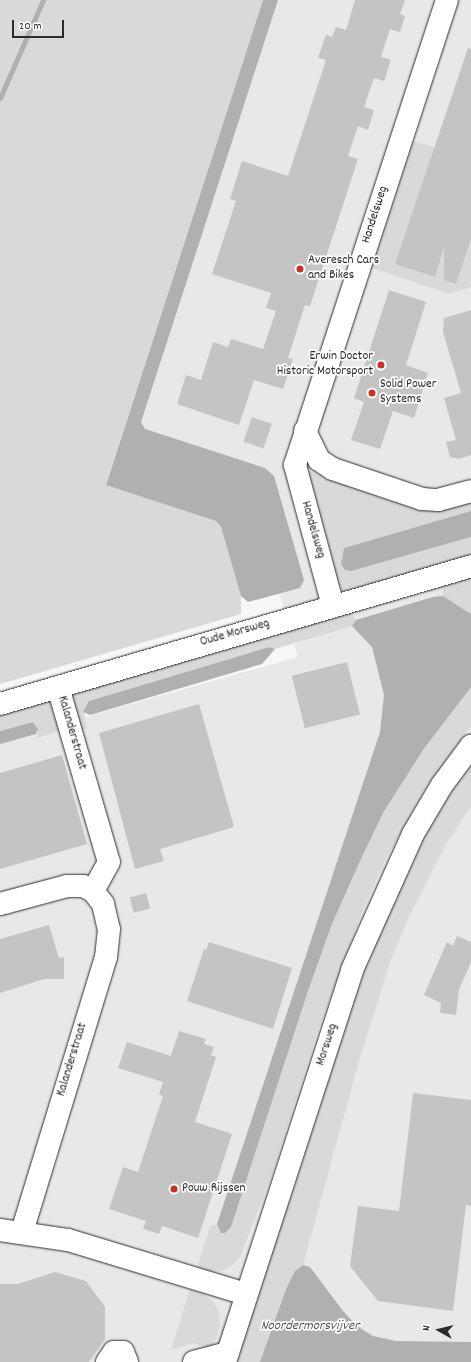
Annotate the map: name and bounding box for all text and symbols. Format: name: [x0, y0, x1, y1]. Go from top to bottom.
scale bar: [14, 12, 66, 38]
text: 20 m: [19, 18, 42, 35]
street label: Handelsweg: [359, 185, 393, 245]
place label: Averesch Cars and Bikes: [308, 254, 379, 285]
marker: Averesch Cars and Bikes: [295, 264, 305, 274]
place label: Erwin Doctor Historic Motorsport: [277, 350, 373, 381]
marker: Erwin Doctor Historic Motorsport: [376, 360, 386, 370]
place label: Solid Power Systems: [380, 378, 437, 409]
marker: Solid Power Systems: [367, 388, 377, 398]
street label: Handelsweg: [296, 500, 328, 560]
street label: Oude Morsweg: [199, 617, 271, 651]
street label: Kalanderstraat: [53, 694, 89, 772]
street label: Kalanderstraat: [54, 1021, 92, 1099]
street label: Morsweg: [314, 1022, 342, 1068]
place label: Pouw Rijssen: [182, 1181, 245, 1197]
marker: Pouw Rijssen: [169, 1184, 179, 1194]
north arrow: [419, 1310, 459, 1350]
water label: Noordermorsvijver: [261, 1318, 359, 1334]
text: N: [419, 1325, 435, 1332]

